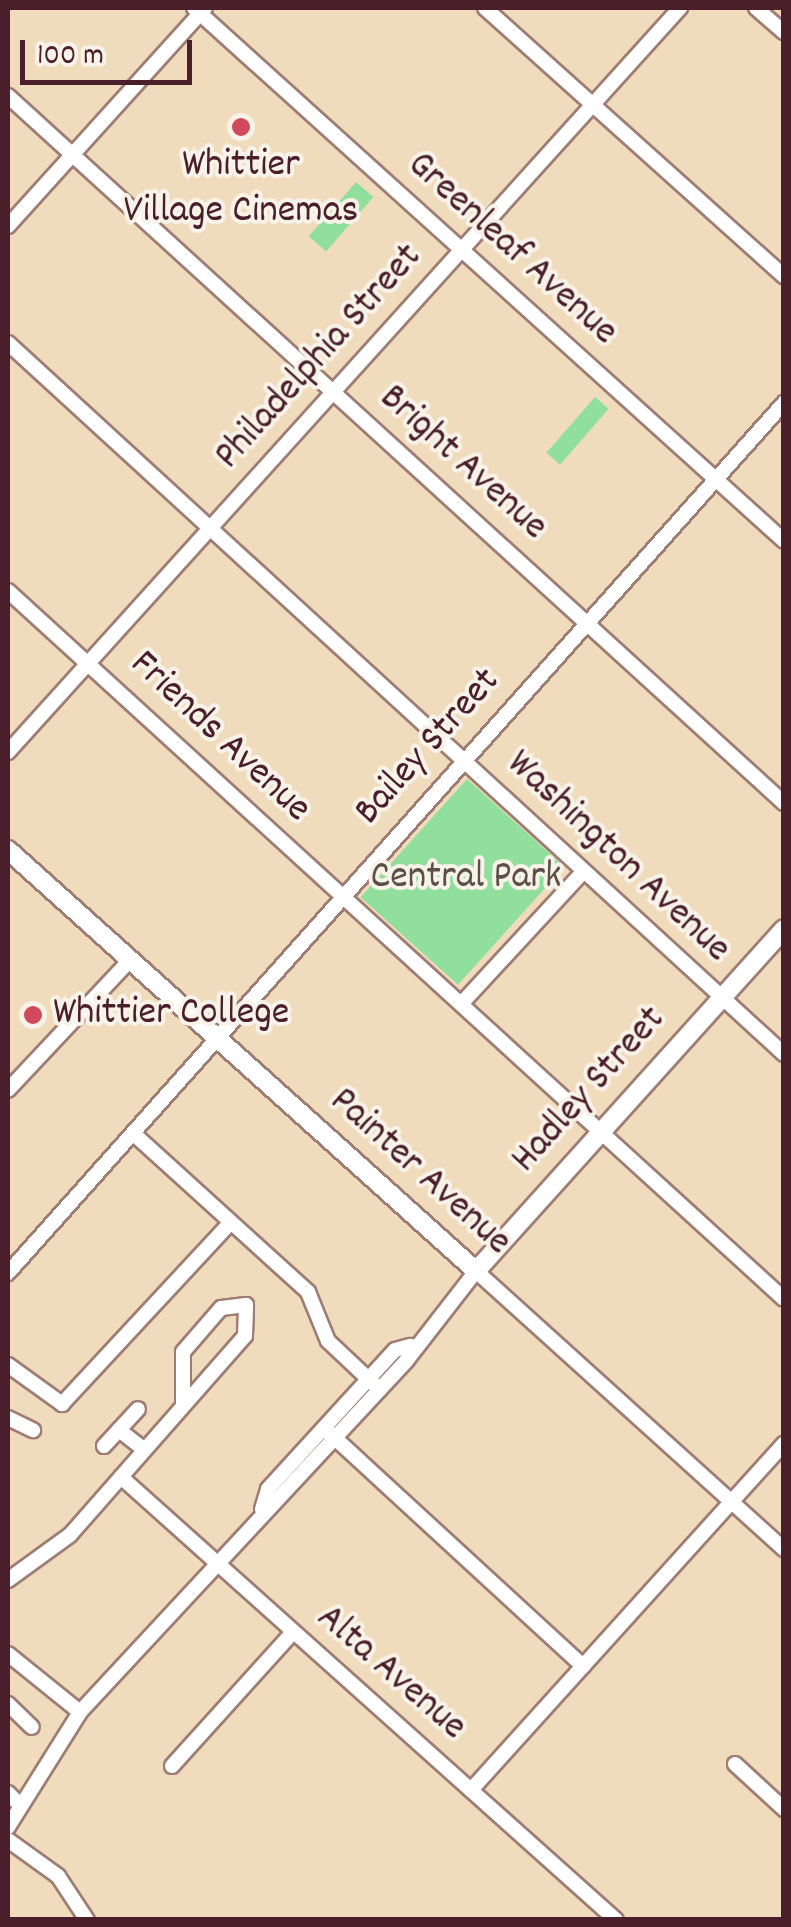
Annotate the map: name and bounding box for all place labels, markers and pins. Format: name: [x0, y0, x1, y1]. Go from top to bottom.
marker: Whittier Village Cinemas: [230, 116, 252, 138]
place label: Whittier Village Cinemas: [124, 143, 358, 237]
place label: Whittier College: [53, 991, 289, 1039]
marker: Whittier College: [22, 1004, 44, 1026]

